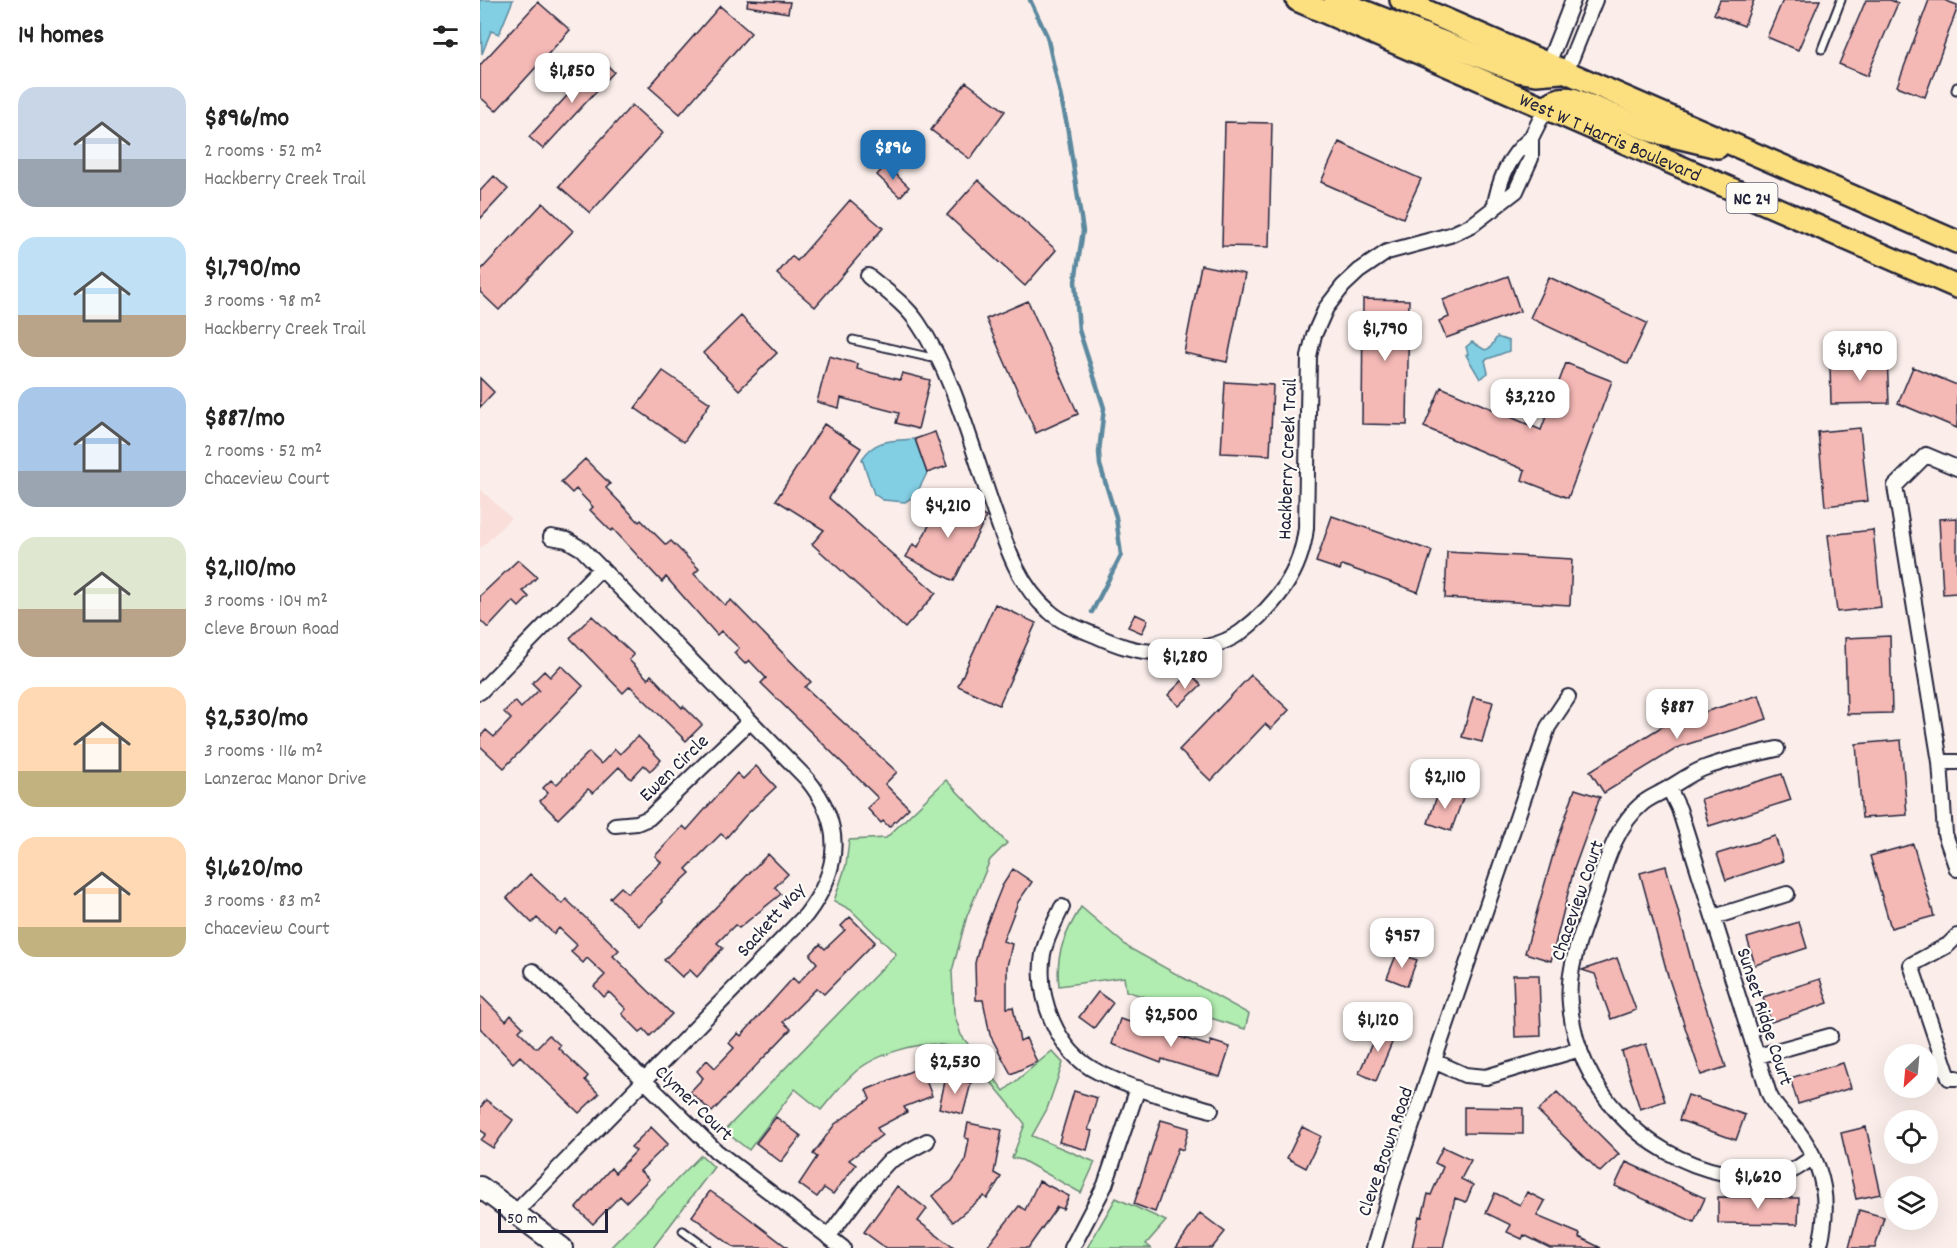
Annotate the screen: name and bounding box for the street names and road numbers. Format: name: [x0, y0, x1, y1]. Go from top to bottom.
street label: West W T Harris Boulevard: [1514, 87, 1705, 191]
road number: NC 24: [1726, 183, 1778, 213]
street label: Hackberry Creek Trail: [1272, 378, 1306, 540]
street label: Ewen Circle: [634, 729, 716, 809]
street label: Chaceview Court: [1545, 837, 1613, 965]
street label: Sackett Way: [731, 877, 814, 964]
street label: Sunset Ridge Court: [1728, 945, 1799, 1089]
street label: Clymer Court: [647, 1060, 738, 1149]
street label: Cleve Brown Road: [1352, 1084, 1422, 1220]

